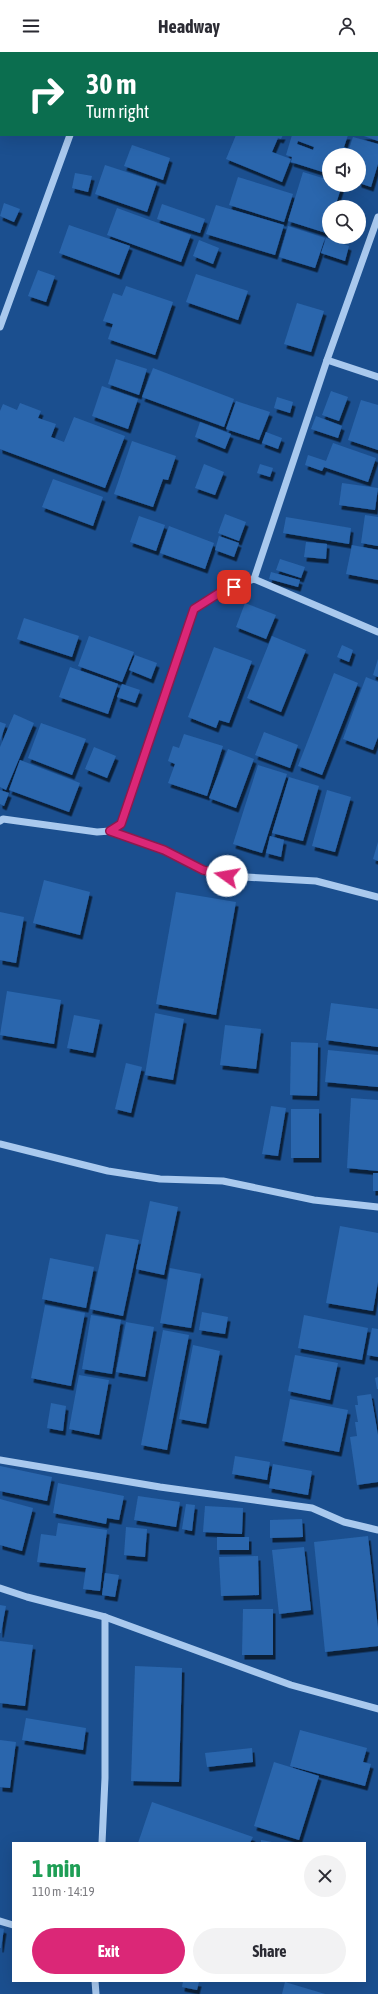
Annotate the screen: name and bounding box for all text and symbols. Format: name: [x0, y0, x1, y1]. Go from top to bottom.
icon: menu: [20, 15, 42, 37]
icon: person: [336, 15, 358, 37]
text: Headway: [158, 16, 220, 37]
icon: right: [20, 68, 72, 120]
text: 30 m: [86, 68, 136, 100]
text: Turn right: [86, 101, 149, 122]
map controls: [322, 148, 366, 244]
button: sound: [322, 148, 366, 192]
button: search: [322, 200, 366, 244]
pin: [217, 570, 251, 604]
icon: arrive: [223, 576, 245, 598]
position arrow: [206, 855, 248, 897]
text: 1 min: [32, 1855, 81, 1882]
button: close: [304, 1855, 346, 1897]
text: 110 m · 14:19: [32, 1884, 95, 1899]
button: Exit: [32, 1928, 185, 1974]
button: Share: [193, 1928, 346, 1974]

